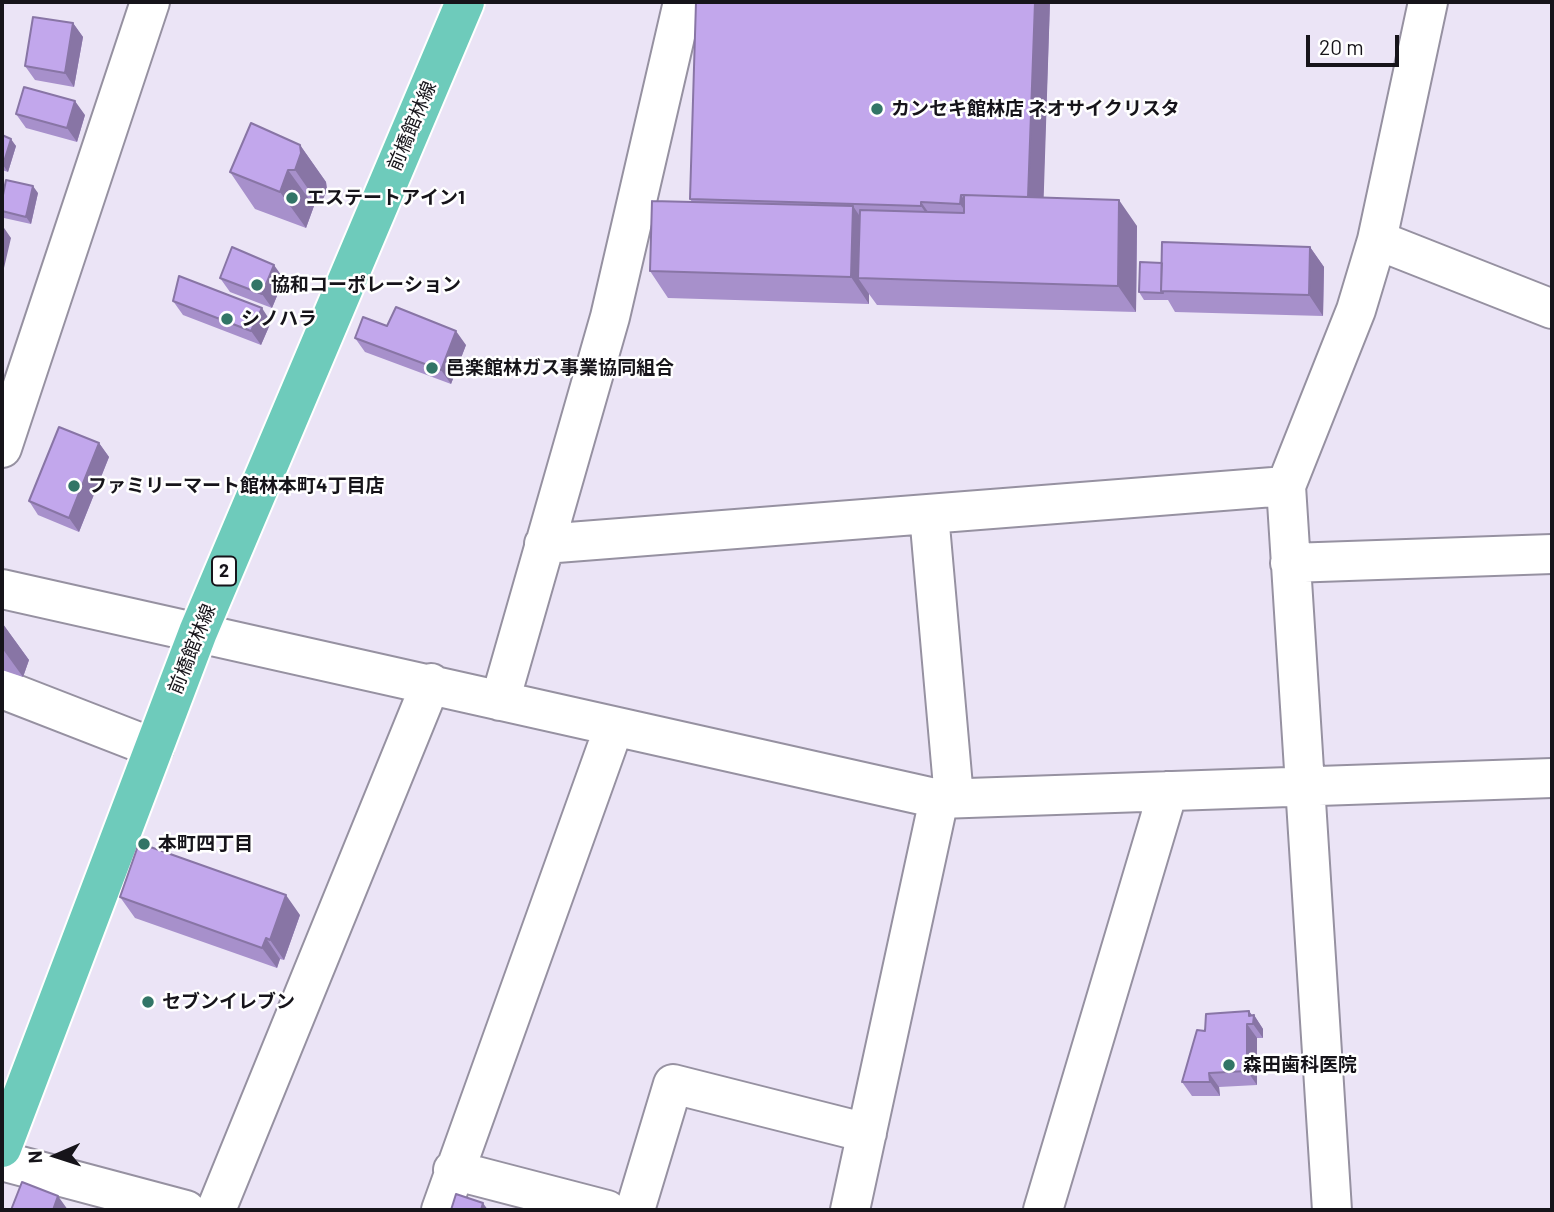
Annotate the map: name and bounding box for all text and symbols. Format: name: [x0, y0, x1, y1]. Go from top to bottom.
scale bar: [1309, 21, 1402, 65]
text: 20 m: [1319, 34, 1364, 59]
street label: 前橋館林線: [383, 78, 441, 174]
place label: カンセキ館林店 ネオサイクリスタ: [891, 98, 1180, 120]
marker: カンセキ館林店 ネオサイクリスタ: [869, 101, 885, 117]
place label: エステートアイン1: [306, 187, 465, 209]
marker: エステートアイン1: [284, 190, 300, 206]
place label: 協和コーポレーション: [271, 274, 461, 296]
marker: 協和コーポレーション: [249, 277, 265, 293]
place label: シノハラ: [241, 308, 317, 330]
marker: シノハラ: [219, 311, 235, 327]
place label: 邑楽館林ガス事業協同組合: [446, 357, 674, 379]
marker: 邑楽館林ガス事業協同組合: [424, 360, 440, 376]
place label: ファミリーマート館林本町4丁目店: [88, 475, 384, 497]
marker: ファミリーマート館林本町4丁目店: [66, 478, 82, 494]
road number: 2: [212, 556, 236, 586]
street label: 前橋館林線: [164, 601, 220, 697]
place label: 本町四丁目: [158, 833, 253, 855]
marker: 本町四丁目: [136, 836, 152, 852]
place label: セブンイレブン: [162, 991, 295, 1013]
marker: セブンイレブン: [140, 994, 156, 1010]
place label: 森田歯科医院: [1243, 1054, 1357, 1076]
marker: 森田歯科医院: [1221, 1057, 1237, 1073]
north arrow: [21, 1121, 91, 1191]
text: N: [23, 1150, 46, 1164]

